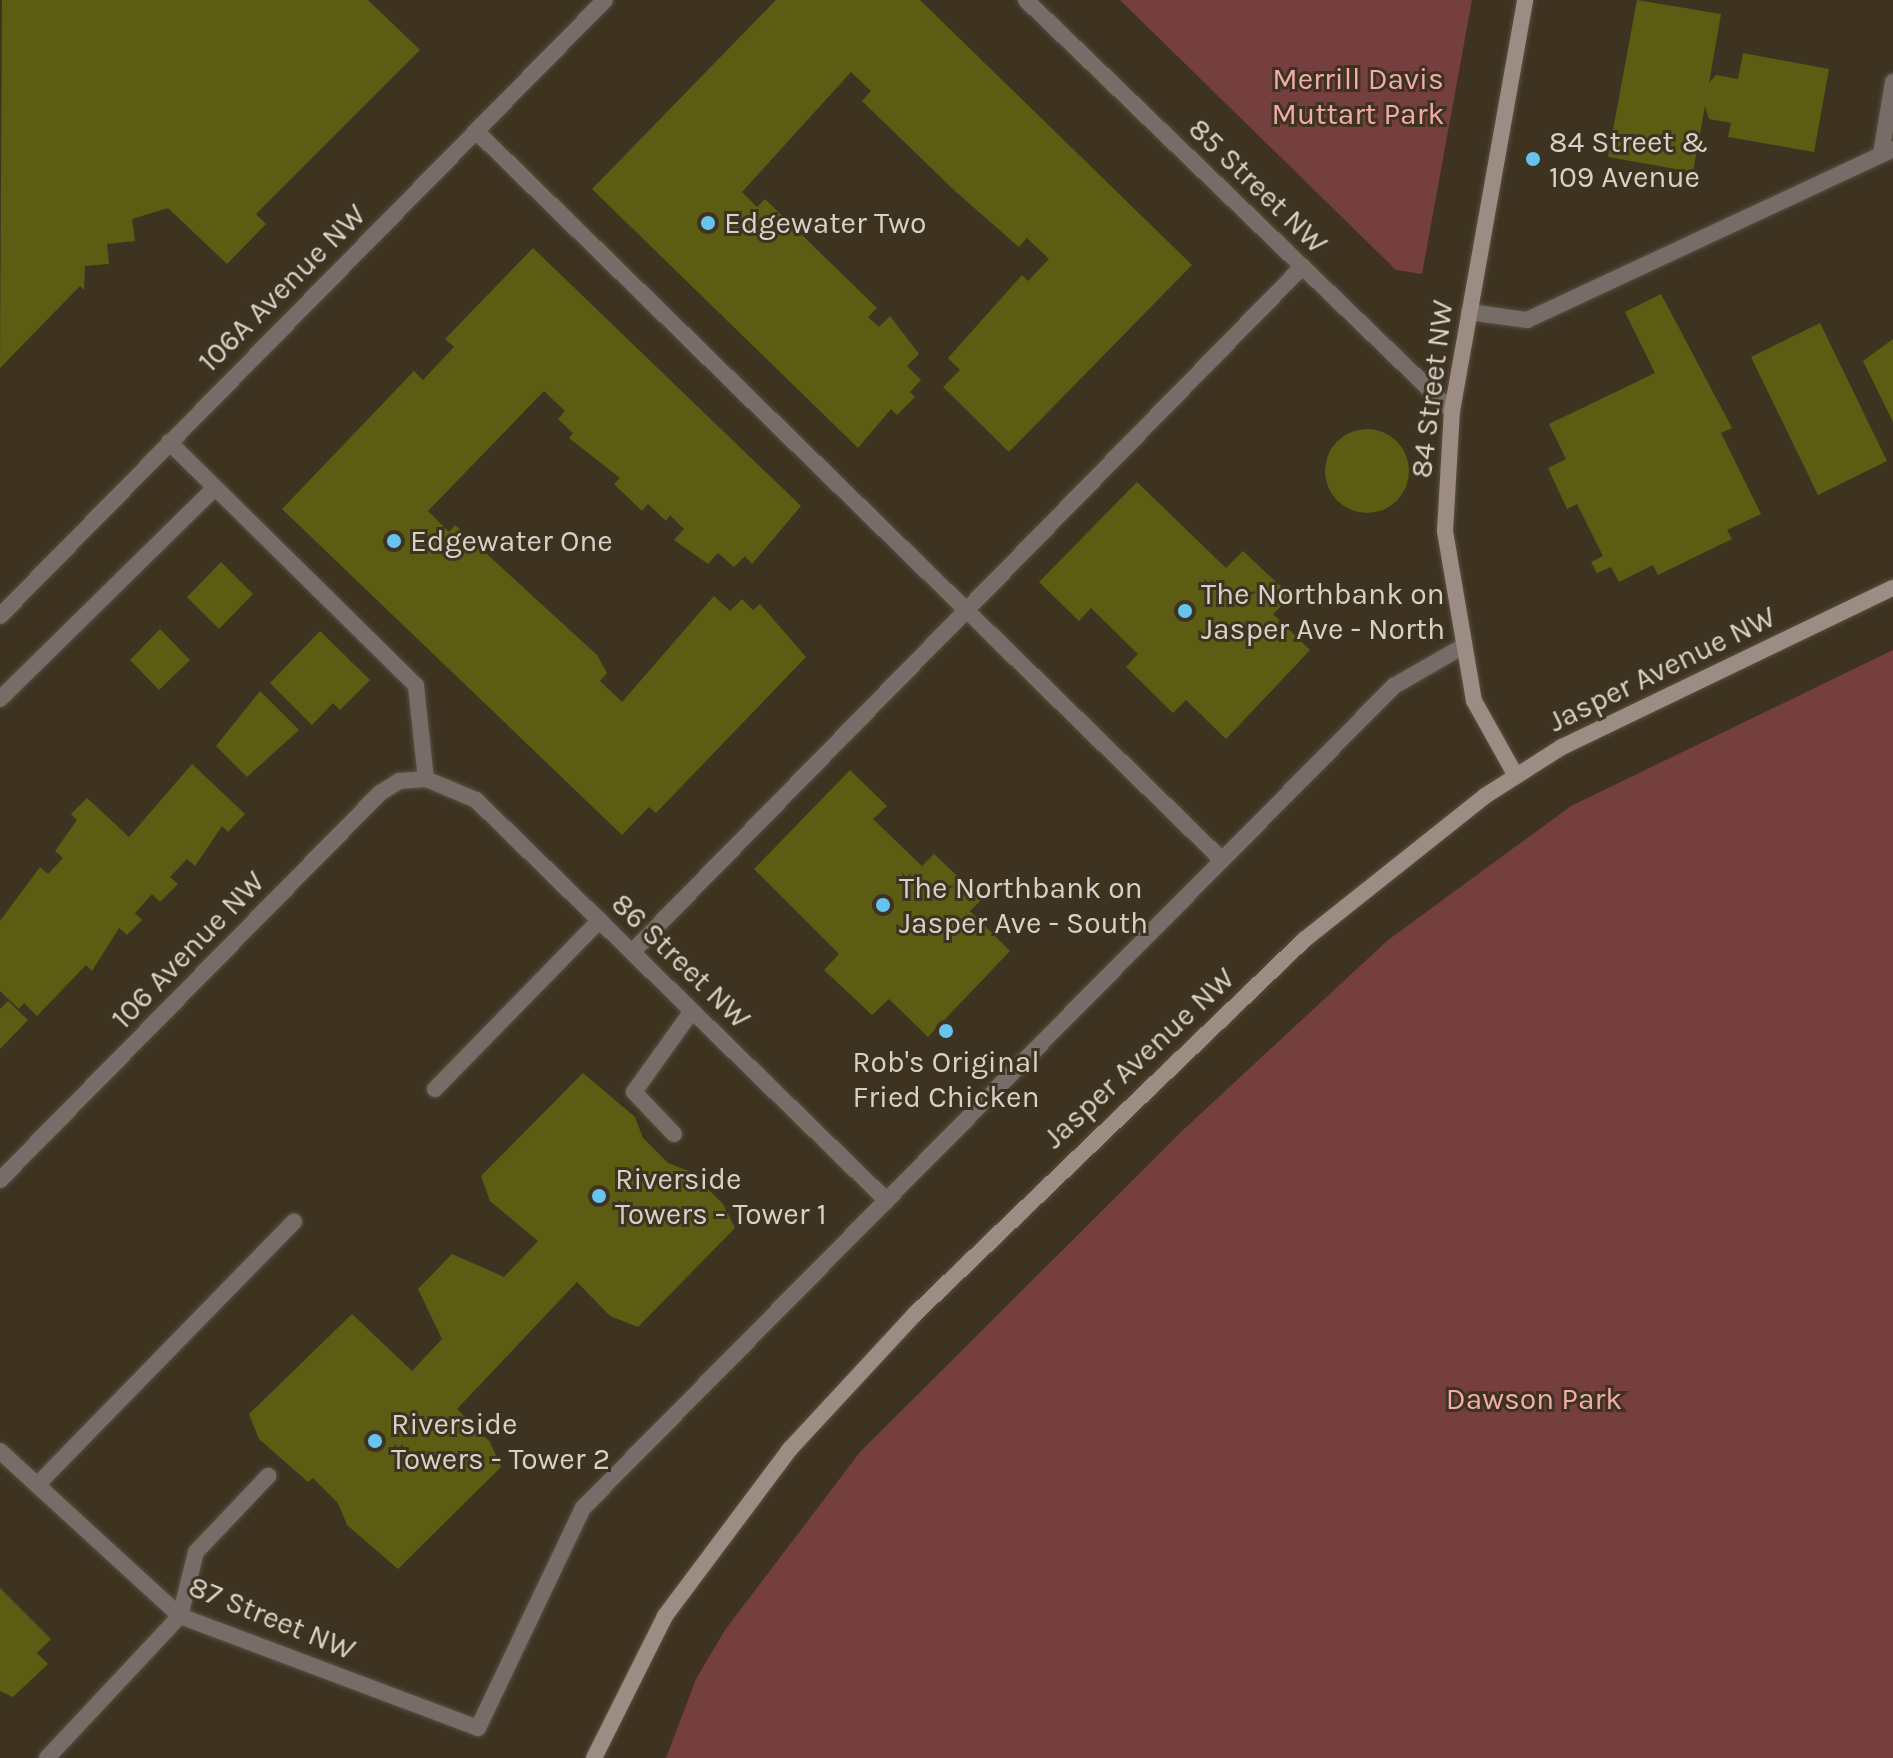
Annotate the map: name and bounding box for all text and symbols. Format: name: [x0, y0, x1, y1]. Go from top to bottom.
park label: Merrill Davis Muttart Park: [1272, 61, 1444, 132]
street label: 85 Street NW: [1181, 111, 1335, 261]
place label: 84 Street & 109 Avenue: [1549, 124, 1708, 194]
marker: 84 Street & 109 Avenue: [1524, 150, 1542, 168]
street label: 106A Avenue NW: [191, 197, 373, 379]
place label: Edgewater Two: [724, 205, 926, 241]
marker: Edgewater Two: [699, 214, 717, 232]
street label: 84 Street NW: [1403, 298, 1461, 480]
place label: Edgewater One: [410, 523, 613, 559]
marker: Edgewater One: [385, 532, 403, 550]
place label: The Northbank on Jasper Ave - North: [1201, 576, 1445, 646]
street label: Jasper Avenue NW: [1542, 598, 1782, 740]
marker: The Northbank on Jasper Ave - North: [1176, 602, 1194, 620]
street label: 106 Avenue NW: [104, 864, 272, 1036]
place label: The Northbank on Jasper Ave - South: [899, 870, 1148, 940]
street label: 86 Street NW: [604, 886, 758, 1036]
marker: The Northbank on Jasper Ave - South: [874, 896, 892, 914]
street label: Jasper Avenue NW: [1036, 960, 1242, 1156]
marker: Rob's Original Fried Chicken: [937, 1022, 955, 1040]
place label: Rob's Original Fried Chicken: [852, 1044, 1040, 1114]
place label: Riverside Towers - Tower 1: [615, 1161, 827, 1232]
marker: Riverside Towers - Tower 1: [590, 1187, 608, 1205]
park label: Dawson Park: [1446, 1381, 1622, 1417]
place label: Riverside Towers - Tower 2: [391, 1406, 610, 1476]
marker: Riverside Towers - Tower 2: [366, 1432, 384, 1450]
street label: 87 Street NW: [183, 1568, 361, 1668]

